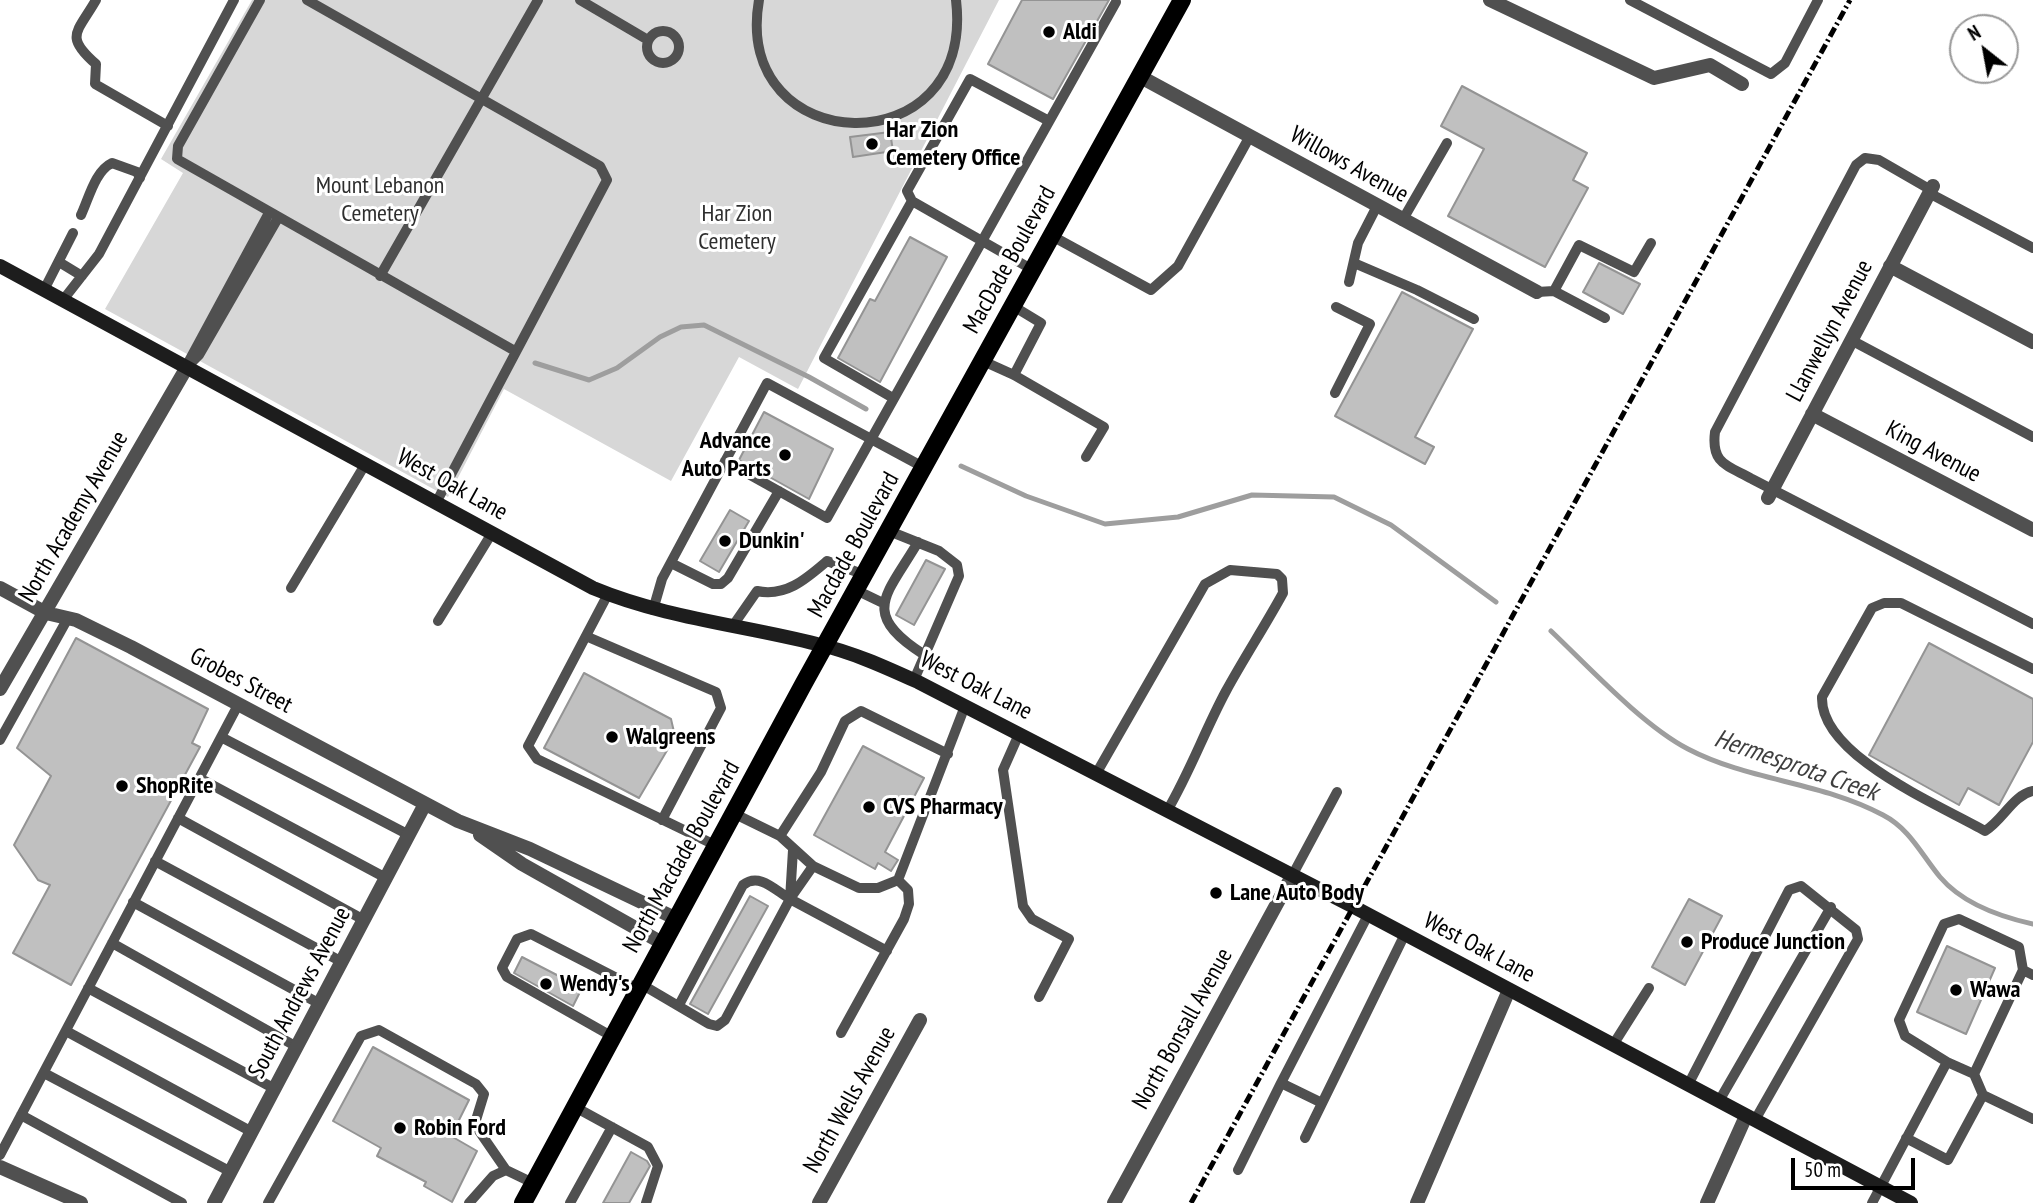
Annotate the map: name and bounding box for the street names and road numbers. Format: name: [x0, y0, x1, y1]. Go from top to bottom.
street label: Willows Avenue: [1285, 121, 1413, 209]
street label: MacDade Boulevard: [958, 181, 1062, 339]
street label: Llanwellyn Avenue: [1781, 255, 1879, 407]
street label: King Avenue: [1880, 415, 1986, 489]
street label: North Academy Avenue: [13, 426, 135, 608]
street label: West Oak Lane: [392, 443, 512, 527]
street label: Macdade Boulevard: [802, 467, 906, 623]
street label: Grobes Street: [185, 642, 297, 720]
street label: West Oak Lane: [915, 646, 1037, 726]
street label: North Macdade Boulevard: [617, 756, 747, 958]
street label: South Andrews Avenue: [243, 902, 357, 1084]
street label: West Oak Lane: [1418, 907, 1540, 989]
street label: North Bonsall Avenue: [1127, 943, 1239, 1115]
street label: North Wells Avenue: [798, 1022, 902, 1178]

